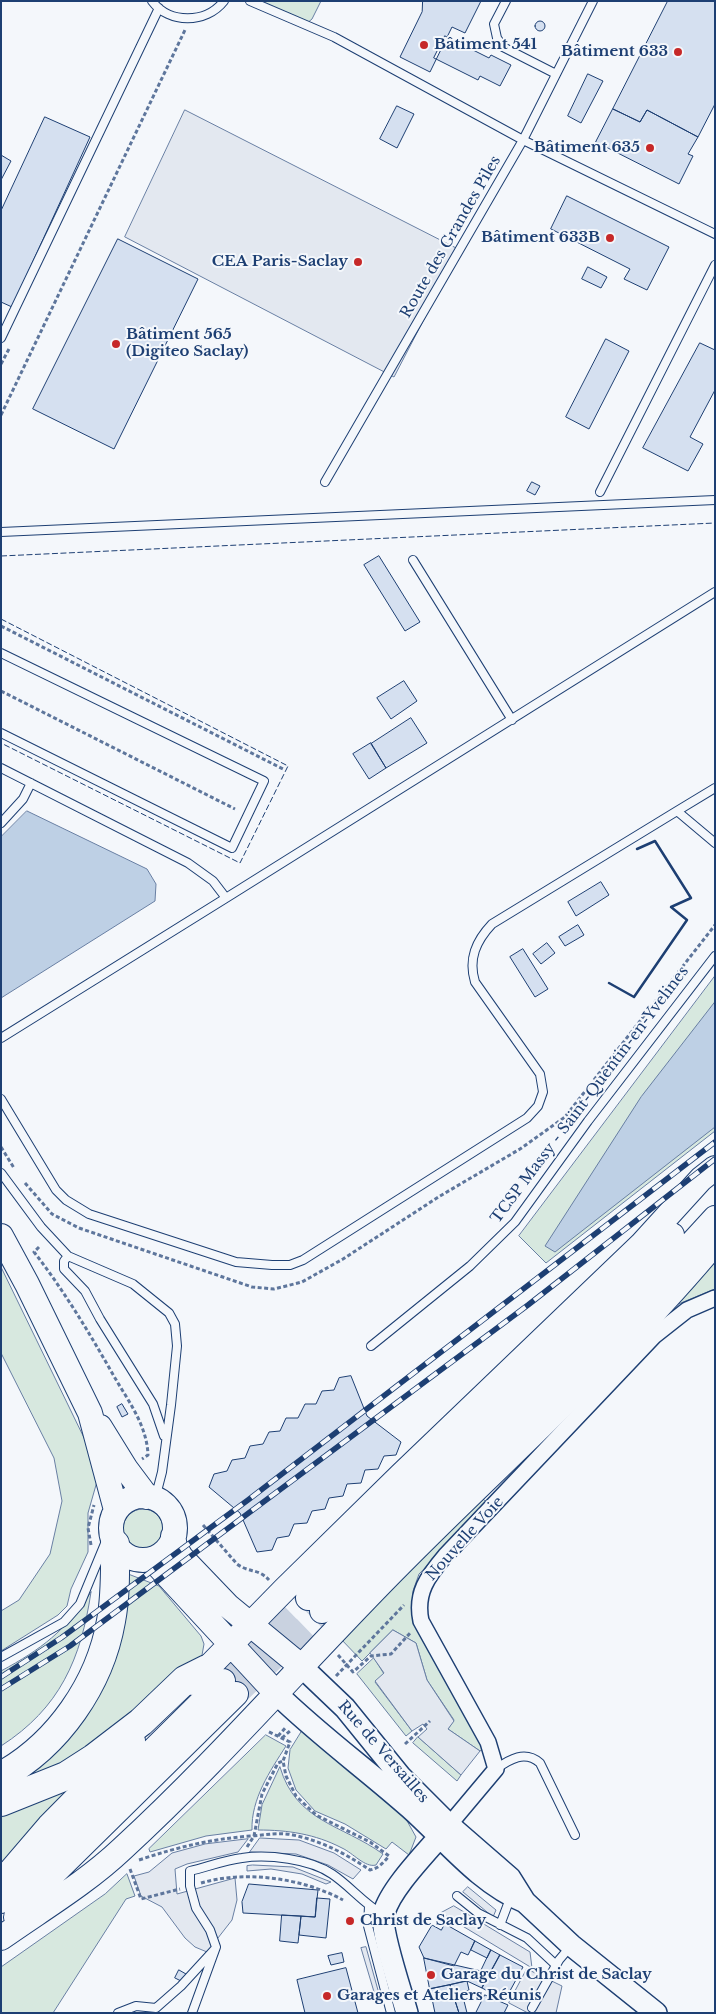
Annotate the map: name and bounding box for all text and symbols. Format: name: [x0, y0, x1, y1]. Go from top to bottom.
place label: Bâtiment 541: [434, 36, 537, 54]
marker: Bâtiment 541: [418, 39, 430, 51]
place label: Bâtiment 633: [561, 43, 668, 61]
marker: Bâtiment 633: [672, 46, 684, 58]
place label: Bâtiment 635: [534, 139, 640, 157]
marker: Bâtiment 635: [644, 142, 656, 154]
street label: Route des Grandes Piles: [397, 153, 505, 321]
place label: Bâtiment 633B: [481, 229, 600, 247]
marker: Bâtiment 633B: [604, 232, 616, 244]
place label: CEA Paris-Saclay: [212, 253, 348, 271]
marker: CEA Paris-Saclay: [352, 256, 364, 268]
place label: Bâtiment 565 (Digiteo Saclay): [126, 326, 248, 361]
marker: Bâtiment 565 (Digiteo Saclay): [110, 338, 122, 350]
street label: TCSP Massy - Saint-Quentin-en-Yvelines: [487, 963, 693, 1227]
street label: Nouvelle Voie: [423, 1493, 507, 1585]
street label: Rue de Versailles: [334, 1697, 432, 1807]
place label: Christ de Saclay: [360, 1912, 486, 1930]
marker: Christ de Saclay: [344, 1915, 356, 1927]
place label: Garage du Christ de Saclay: [441, 1966, 652, 1984]
marker: Garage du Christ de Saclay: [425, 1969, 437, 1981]
place label: Garages et Ateliers Réunis: [337, 1987, 541, 2005]
marker: Garages et Ateliers Réunis: [321, 1990, 333, 2002]

